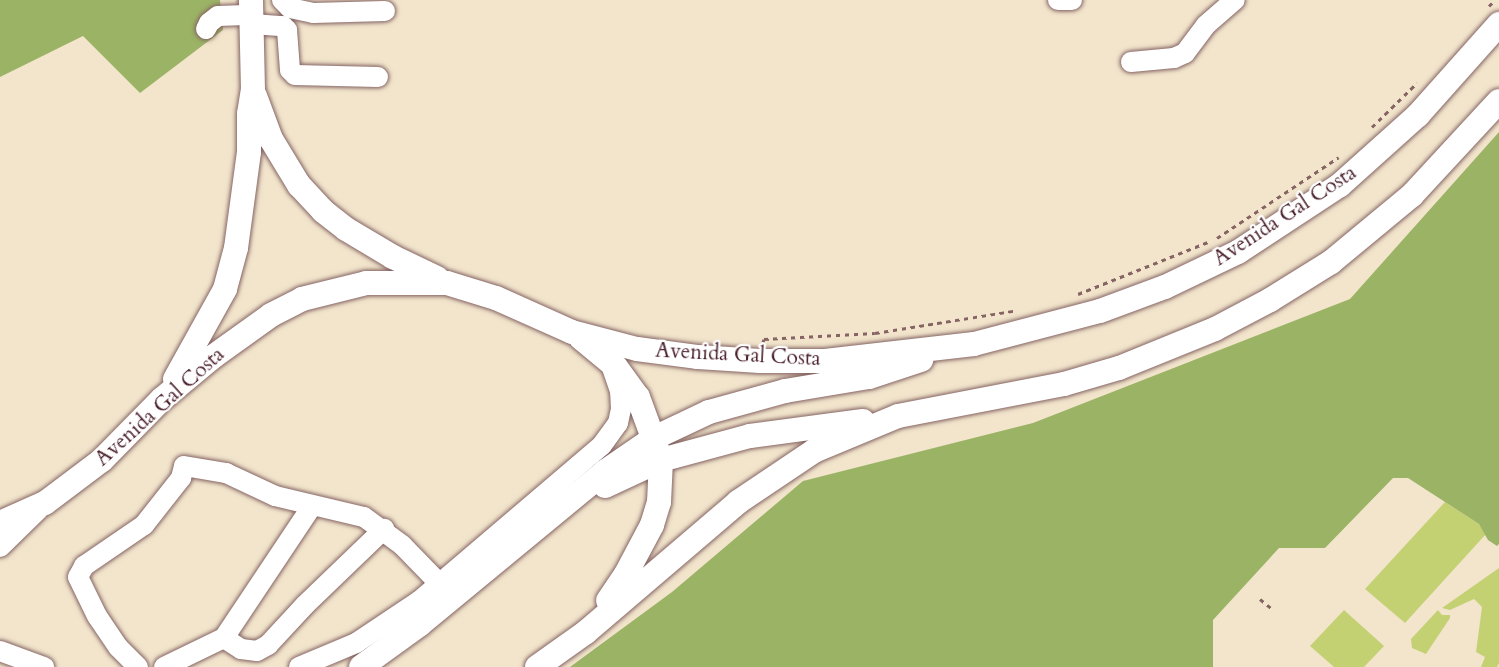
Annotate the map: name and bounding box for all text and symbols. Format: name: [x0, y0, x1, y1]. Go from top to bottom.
street label: Avenida Gal Costa: [1209, 160, 1361, 272]
street label: Avenida Gal Costa: [655, 338, 821, 372]
street label: Avenida Gal Costa: [90, 342, 230, 472]

